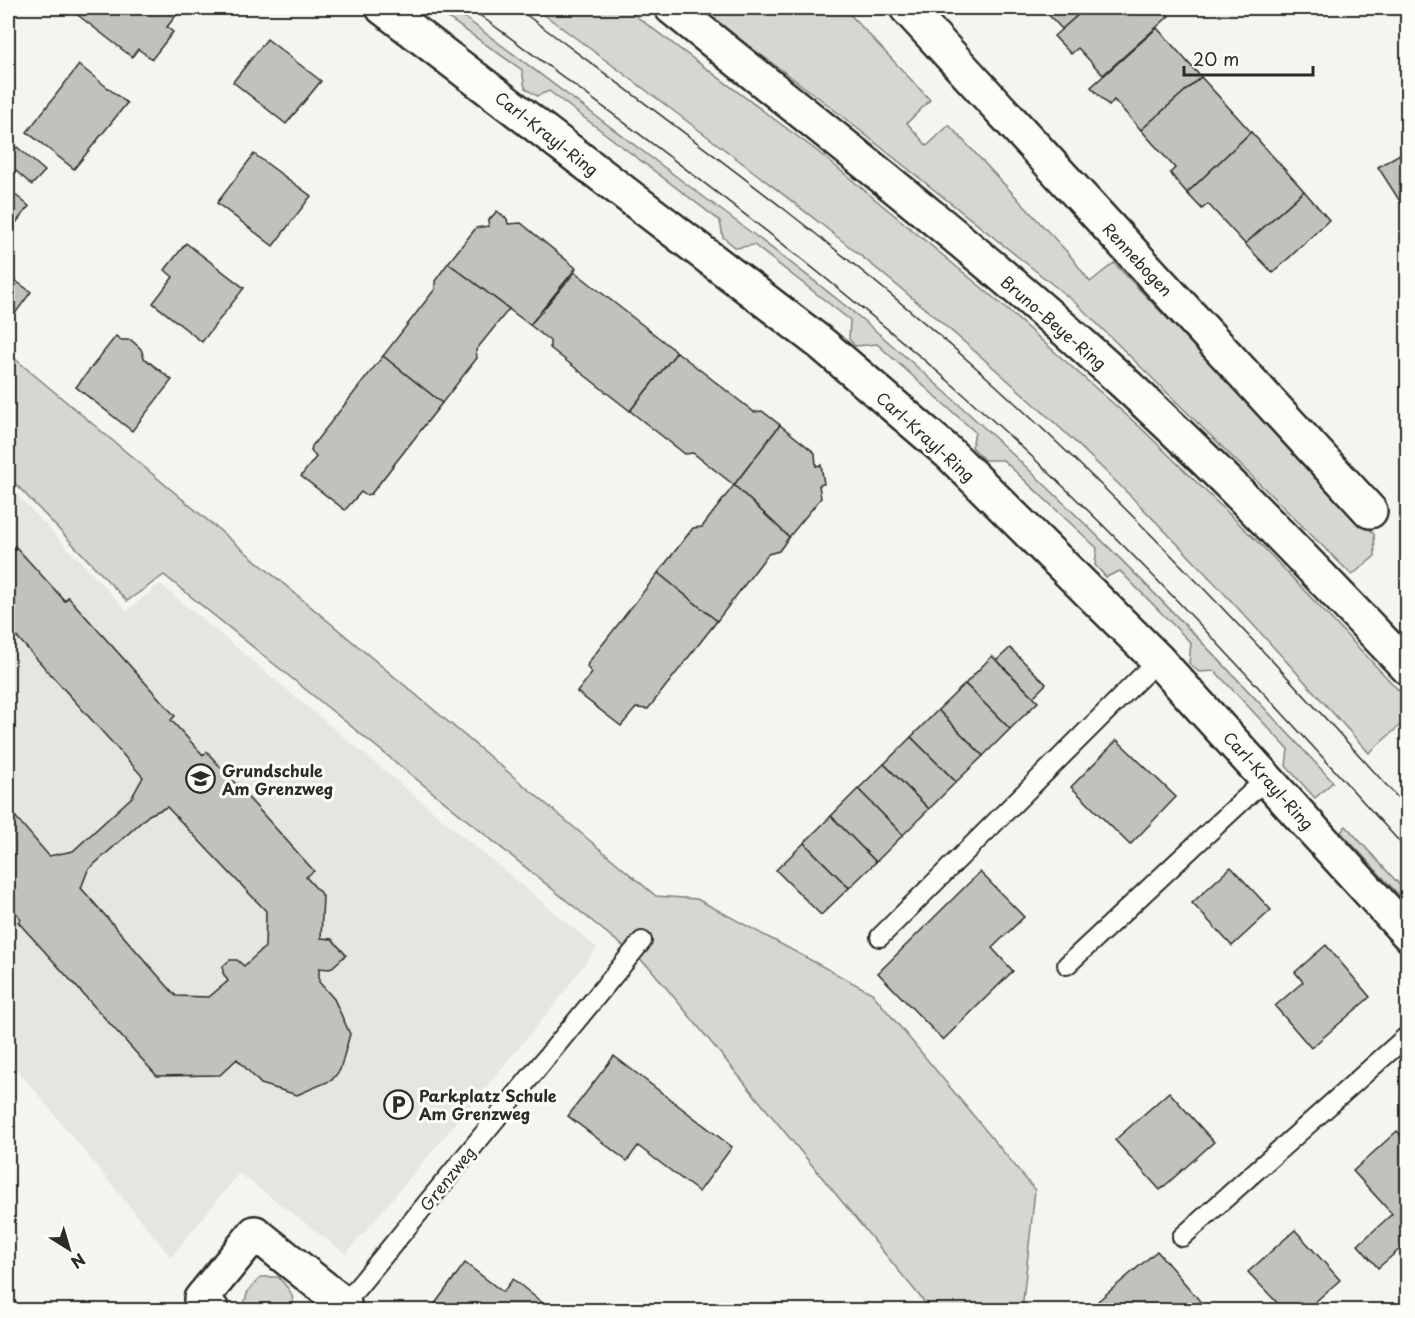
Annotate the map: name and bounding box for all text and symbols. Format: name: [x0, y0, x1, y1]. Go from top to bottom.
scale bar: [1184, 39, 1313, 77]
text: 20 m: [1193, 45, 1239, 72]
street label: Carl-Krayl-Ring: [490, 85, 604, 181]
street label: Rennebogen: [1098, 217, 1178, 301]
street label: Bruno-Beye-Ring: [996, 269, 1112, 375]
street label: Carl-Krayl-Ring: [872, 385, 980, 487]
street label: Carl-Krayl-Ring: [1218, 726, 1320, 834]
place label: Grundschule Am Grenzweg: [222, 758, 333, 800]
school or university icon: Grundschule Am Grenzweg: [185, 763, 217, 795]
place label: Parkplatz Schule Am Grenzweg: [419, 1083, 557, 1125]
parking icon: Parkplatz Schule Am Grenzweg: [382, 1088, 414, 1120]
street label: Grenzweg: [413, 1140, 481, 1216]
north arrow: [39, 1219, 99, 1279]
text: N: [66, 1248, 91, 1275]

